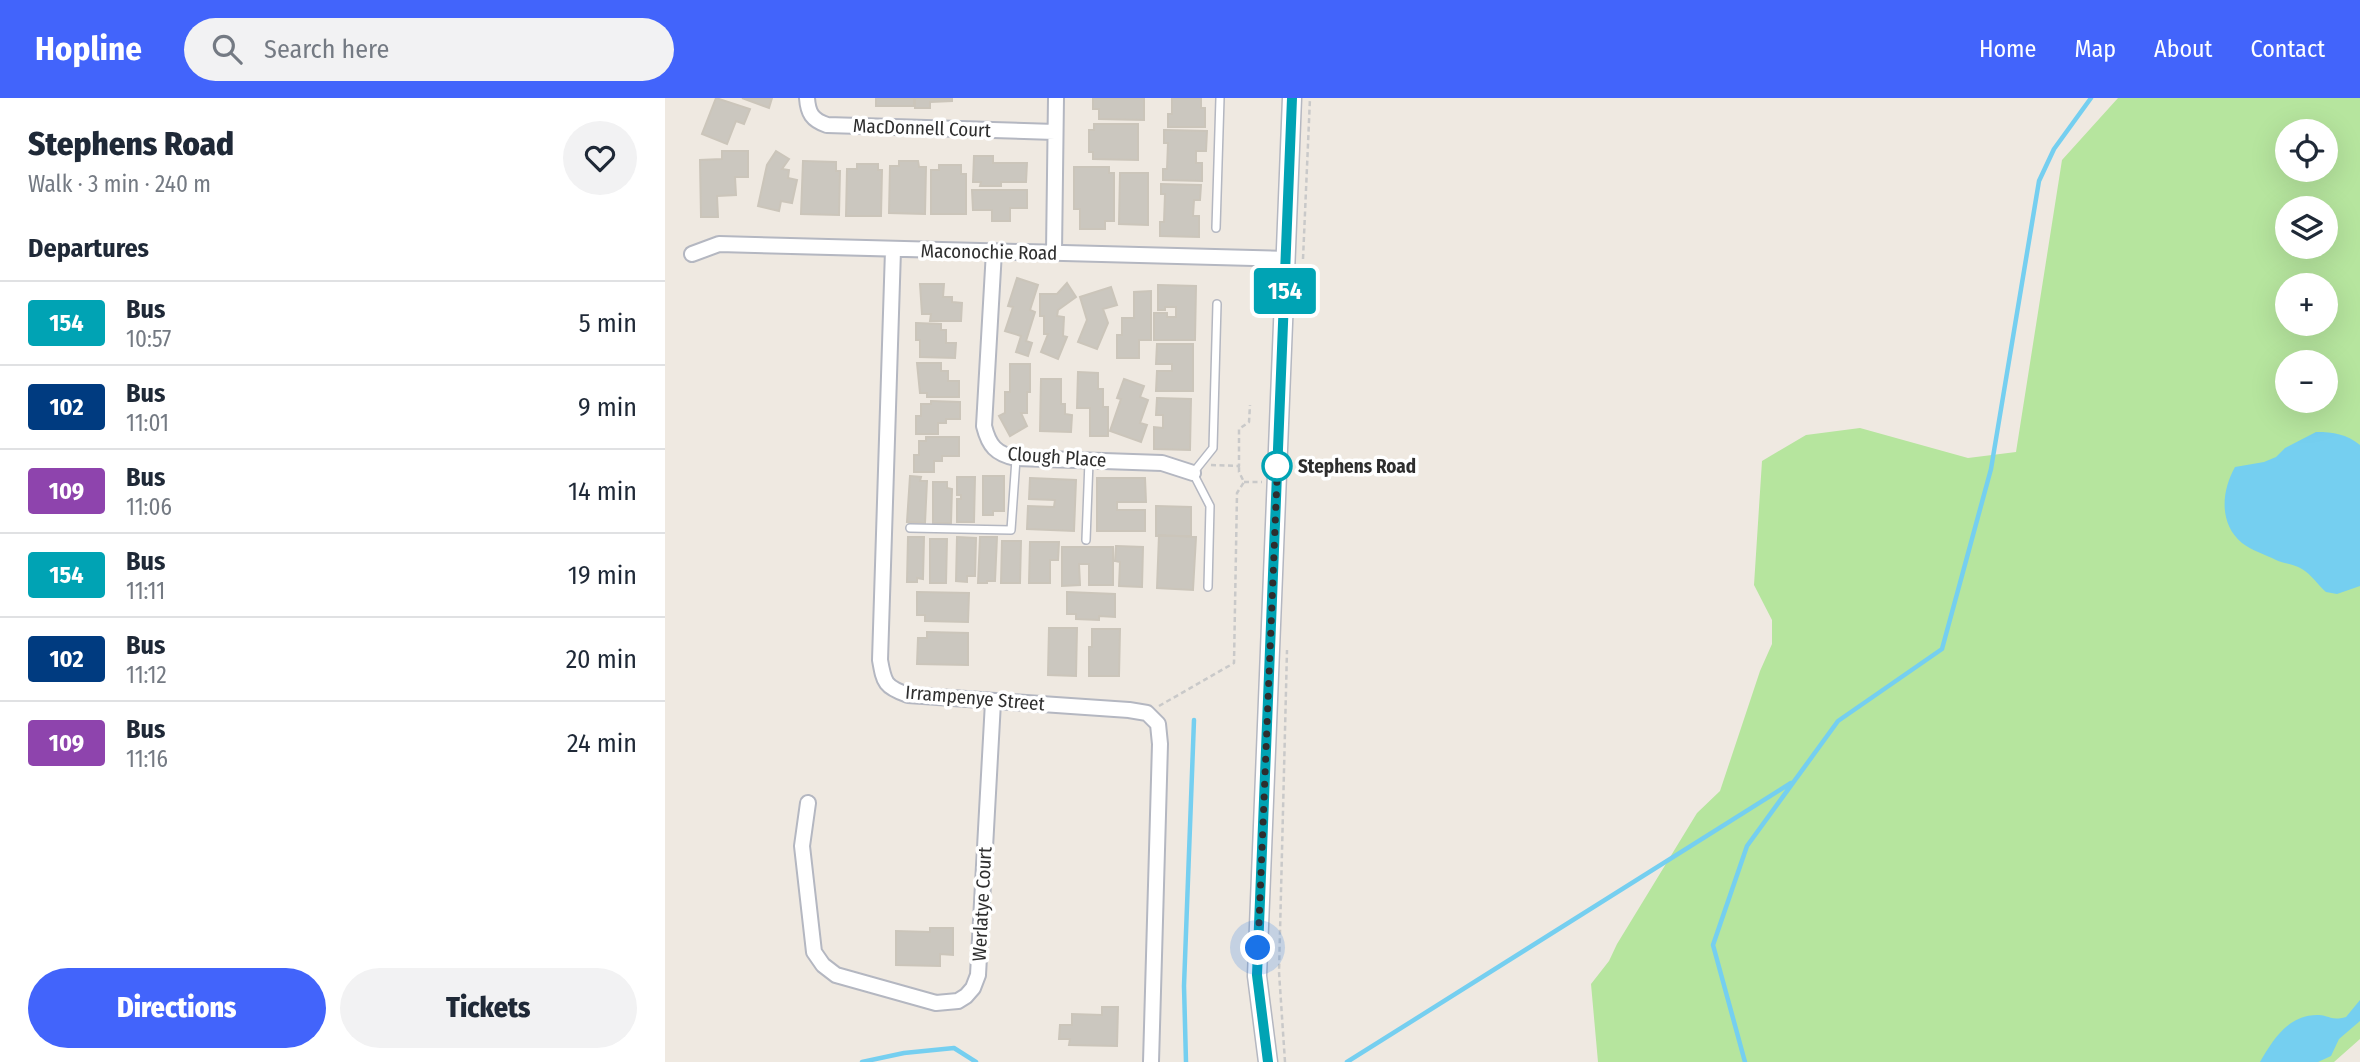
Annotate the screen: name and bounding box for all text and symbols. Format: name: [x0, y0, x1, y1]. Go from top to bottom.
search box: [184, 18, 674, 81]
text: Hopline: [35, 29, 142, 69]
icon: search: [208, 30, 246, 68]
text: Search here: [264, 34, 389, 65]
text: Home: [1979, 35, 2036, 63]
text: Map: [2074, 35, 2116, 63]
text: About: [2154, 35, 2212, 63]
text: Contact: [2250, 35, 2325, 63]
street label: MacDonnell Court: [853, 114, 992, 142]
map controls: [2275, 119, 2338, 413]
button: locate: [2275, 119, 2338, 182]
button: heart: [563, 121, 637, 195]
text: Stephens Road: [28, 124, 234, 164]
text: Walk · 3 min · 240 m: [28, 170, 211, 198]
button: layers: [2275, 196, 2338, 259]
text: Departures: [28, 233, 149, 264]
street label: Maconochie Road: [920, 239, 1058, 265]
line badge: 154: [1245, 268, 1325, 314]
button: +: [2275, 273, 2338, 336]
text: 154: [1268, 277, 1302, 305]
text: Bus: [126, 294, 165, 325]
text: 5 min: [579, 308, 637, 339]
text: 154: [49, 309, 84, 337]
text: 10:57: [126, 325, 171, 353]
button: −: [2275, 350, 2338, 413]
text: Bus: [126, 378, 165, 409]
text: 9 min: [578, 392, 637, 423]
text: 102: [49, 393, 84, 421]
text: 11:01: [126, 409, 169, 437]
street label: Clough Place: [1007, 442, 1107, 472]
marker: Stephens Road: [1262, 451, 1292, 481]
place label: Stephens Road: [1298, 455, 1416, 478]
text: Bus: [126, 462, 165, 493]
text: 14 min: [568, 476, 637, 507]
text: 109: [49, 477, 84, 505]
text: 11:06: [126, 493, 172, 521]
text: Bus: [126, 546, 165, 577]
text: 19 min: [568, 560, 637, 591]
text: 154: [49, 561, 84, 589]
text: 11:11: [126, 577, 165, 605]
text: Bus: [126, 630, 165, 661]
text: 20 min: [566, 644, 637, 675]
text: 102: [49, 645, 84, 673]
text: 11:12: [126, 661, 167, 689]
street label: Irrampenye Street: [904, 680, 1046, 716]
text: Bus: [126, 714, 165, 745]
text: 24 min: [567, 728, 637, 759]
text: 109: [49, 729, 84, 757]
text: 11:16: [126, 745, 168, 773]
street label: Werlatye Court: [968, 845, 997, 962]
your location: [1240, 930, 1275, 965]
button: Directions: [28, 968, 326, 1048]
button: Tickets: [340, 968, 637, 1048]

